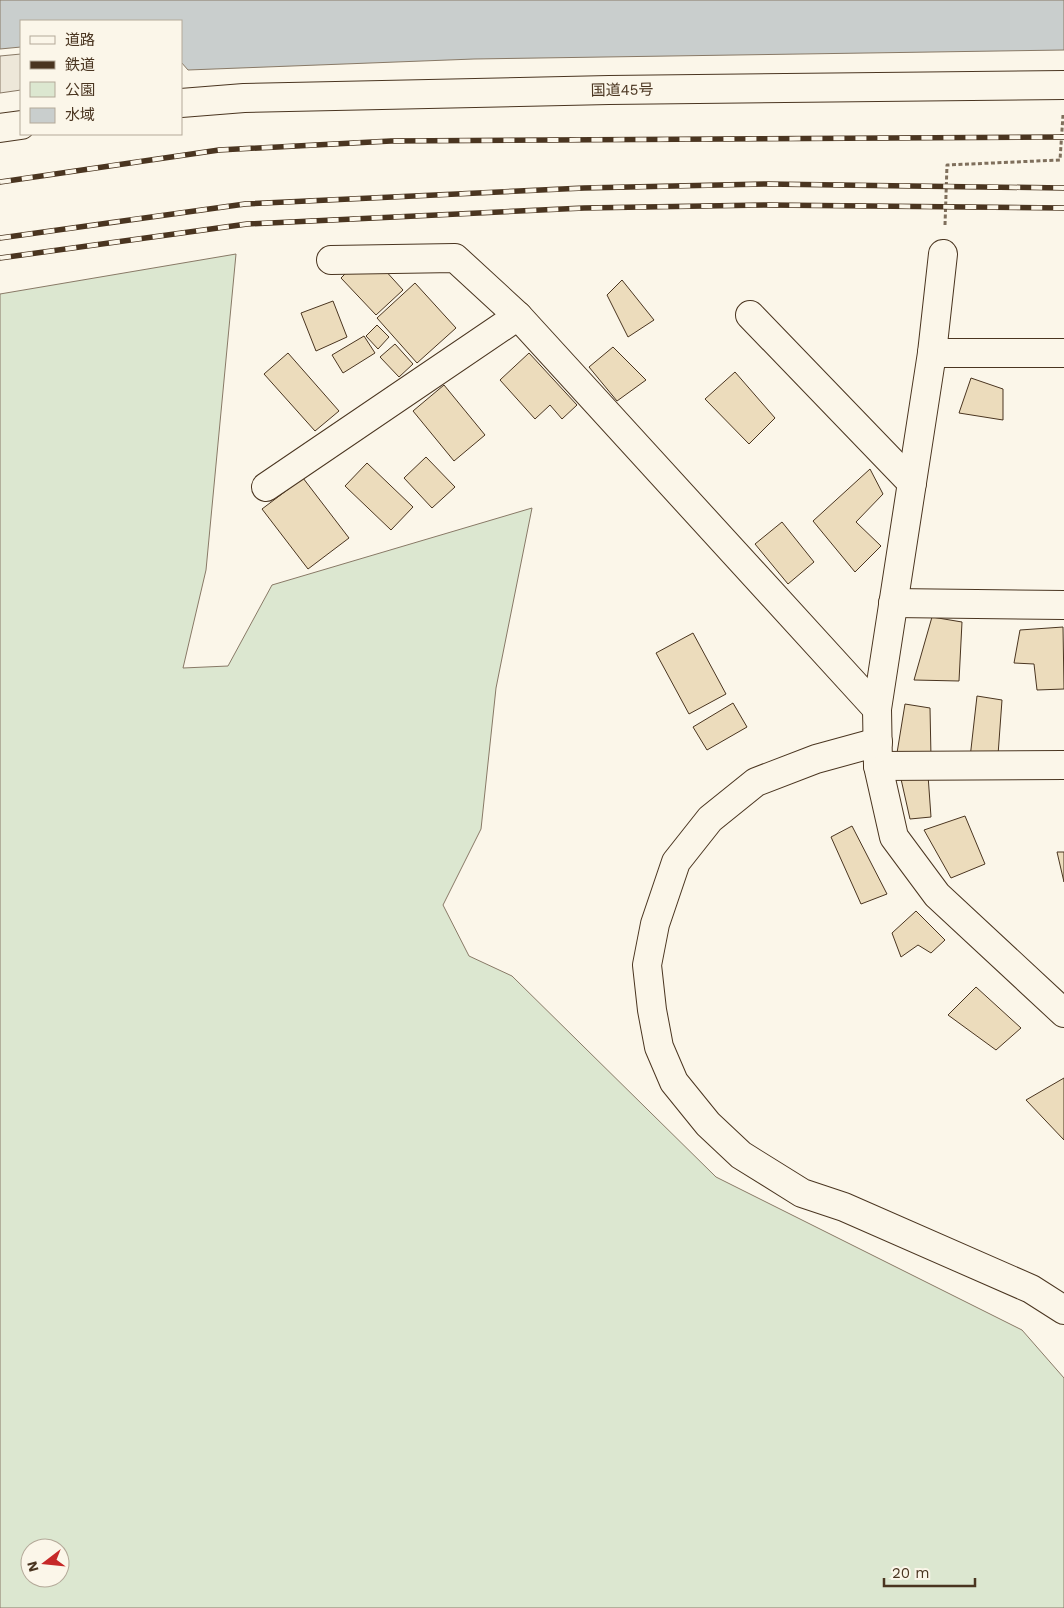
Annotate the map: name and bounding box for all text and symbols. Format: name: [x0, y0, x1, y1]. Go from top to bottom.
legend: [20, 20, 182, 135]
text: 道路: [65, 31, 95, 49]
text: 鉄道: [65, 56, 95, 74]
street label: 国道45号: [590, 80, 654, 100]
text: 公園: [65, 81, 95, 99]
text: 水域: [65, 106, 95, 124]
north arrow: [20, 1538, 70, 1588]
scale bar: [884, 1556, 975, 1588]
text: N: [23, 1559, 42, 1574]
text: 20 m: [892, 1564, 930, 1582]

